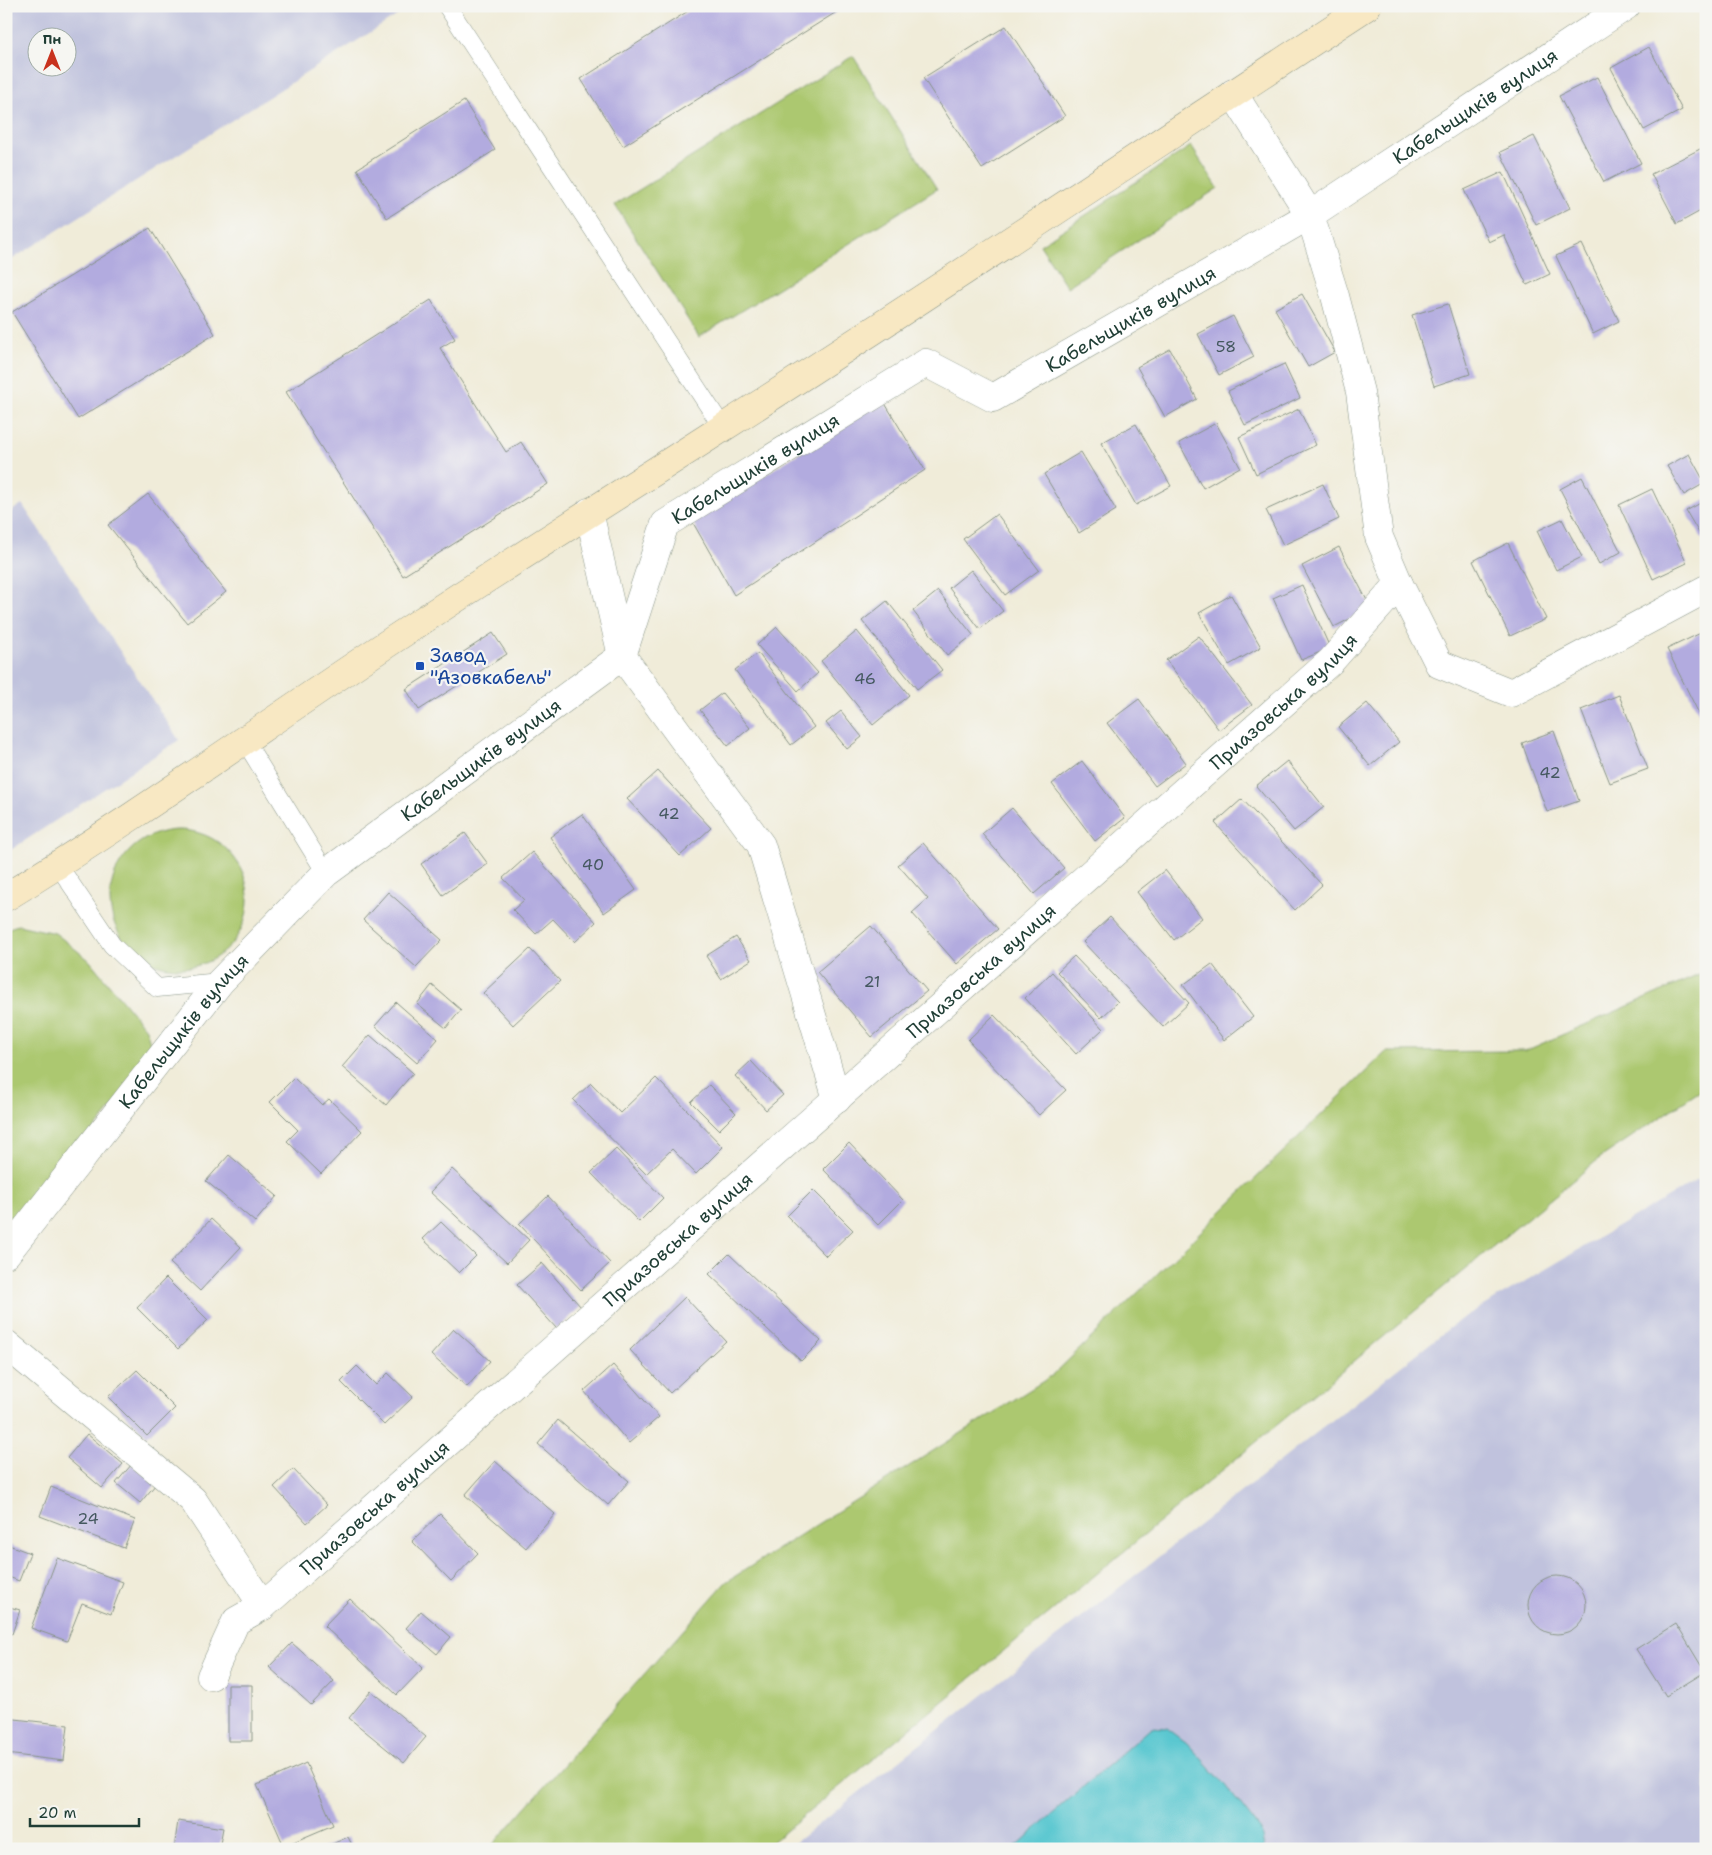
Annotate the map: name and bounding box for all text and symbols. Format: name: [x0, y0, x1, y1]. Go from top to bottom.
north arrow: [28, 28, 78, 78]
text: Пн: [43, 30, 61, 48]
street label: Кабельщиків вулиця: [1388, 43, 1563, 170]
street label: Кабельщиків вулиця: [1041, 260, 1221, 378]
house number: 58: [1216, 336, 1236, 357]
street label: Кабельщиків вулиця: [667, 407, 844, 530]
street label: Приазовська вулиця: [1205, 628, 1363, 776]
place label: Завод "Азовкабель": [430, 643, 552, 690]
marker: Завод "Азовкабель": [414, 660, 426, 672]
house number: 46: [854, 668, 876, 689]
street label: Кабельщиків вулиця: [396, 693, 566, 827]
house number: 42: [1539, 762, 1561, 783]
house number: 42: [658, 803, 680, 824]
house number: 40: [582, 854, 604, 875]
street label: Приазовська вулиця: [901, 898, 1061, 1044]
street label: Кабельщиків вулиця: [113, 948, 254, 1114]
house number: 21: [863, 971, 881, 992]
street label: Приазовська вулиця: [598, 1167, 758, 1312]
street label: Приазовська вулиця: [295, 1435, 455, 1581]
house number: 24: [77, 1508, 99, 1529]
scale bar: [30, 1795, 139, 1827]
text: 20 m: [38, 1803, 77, 1823]

